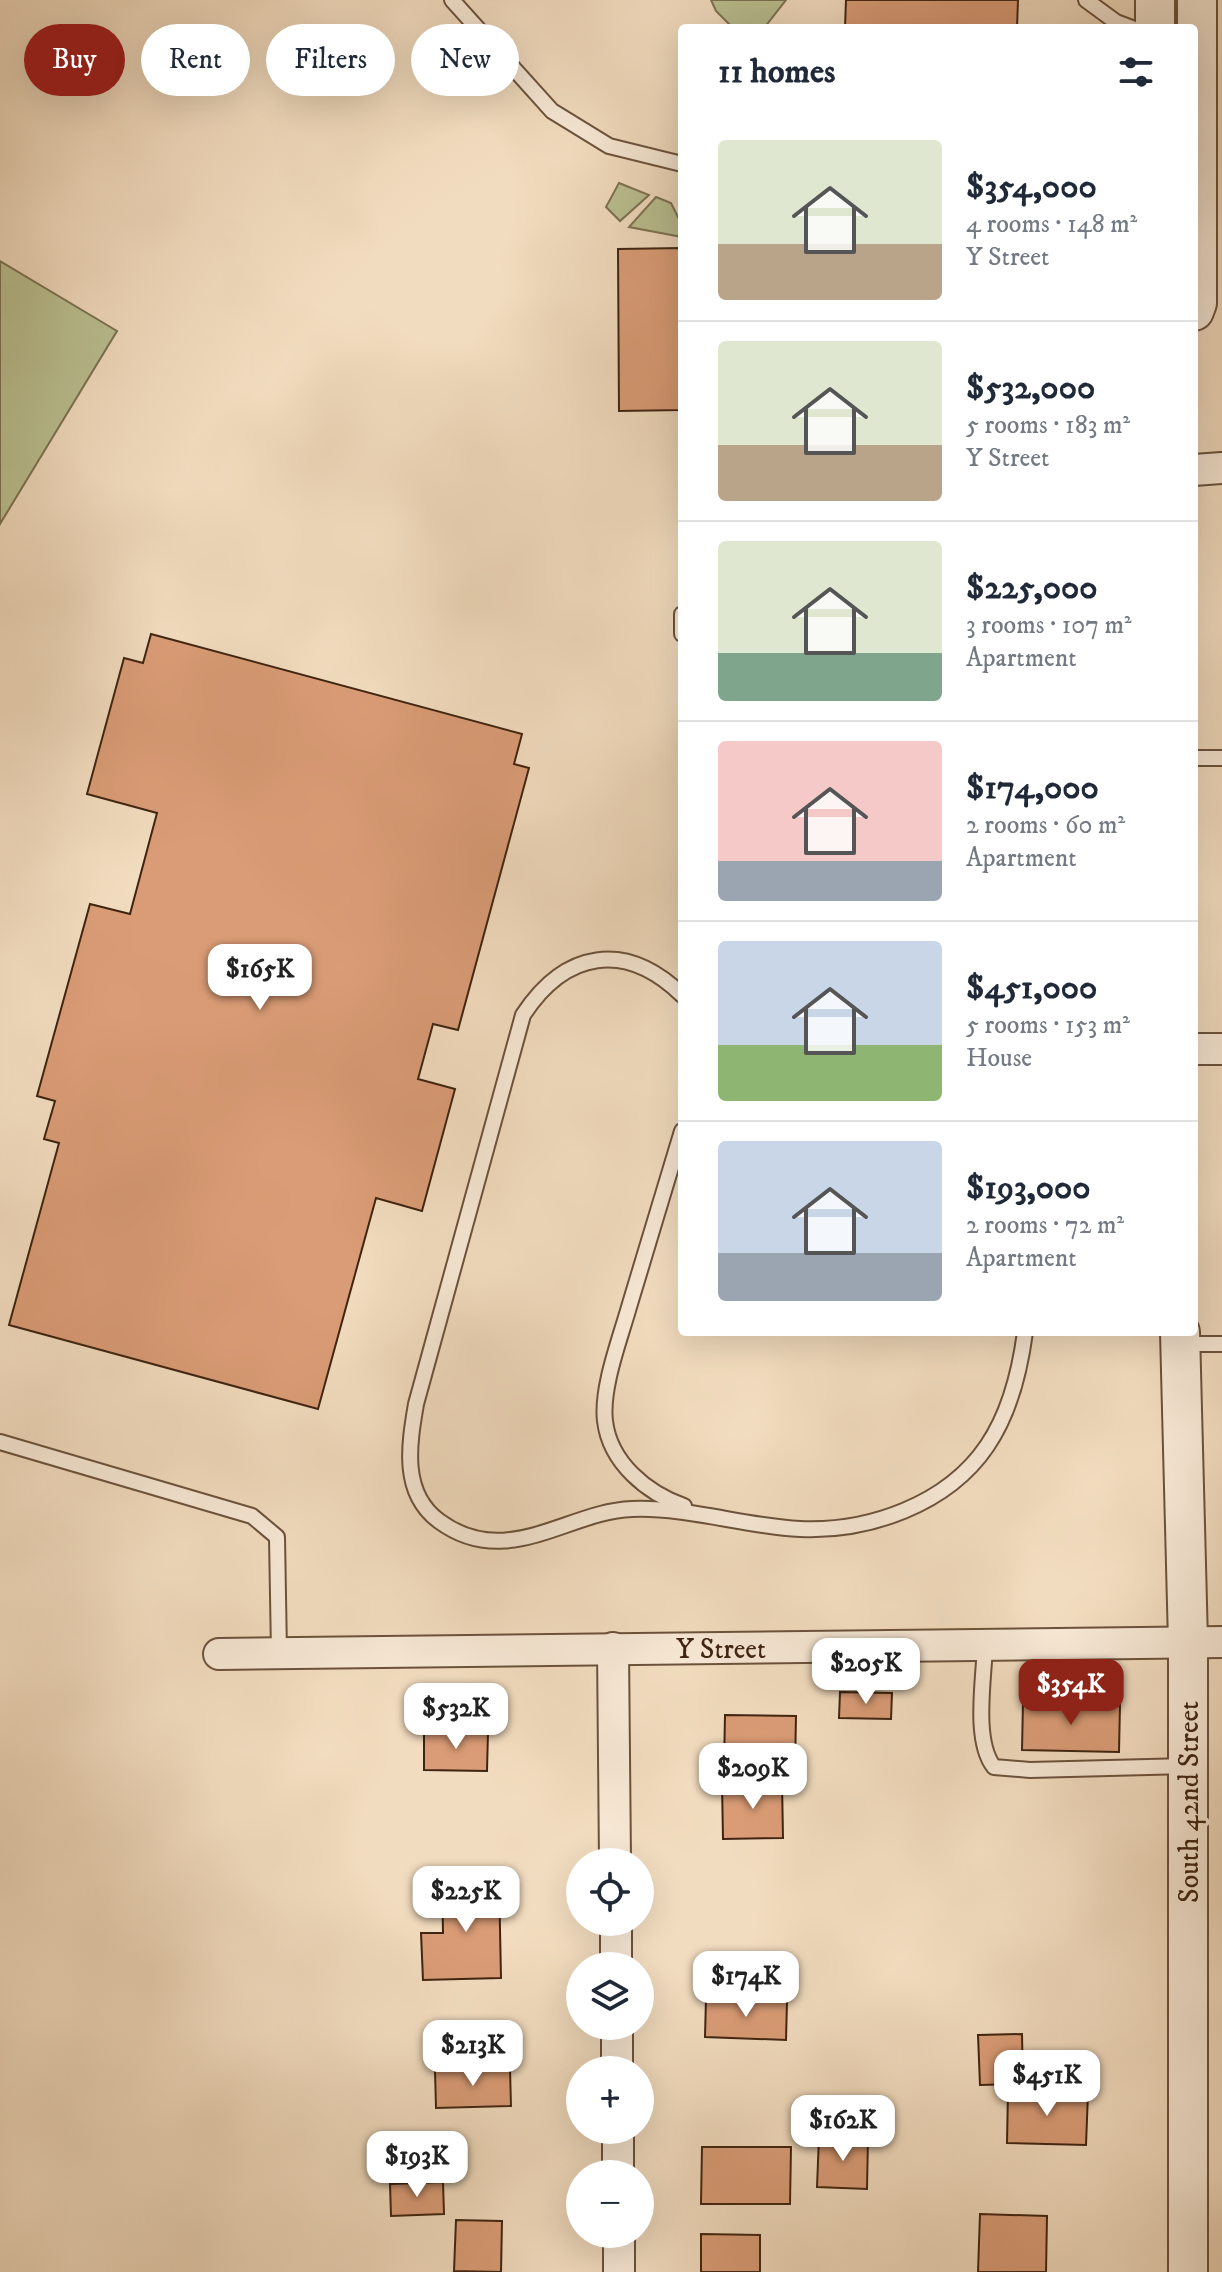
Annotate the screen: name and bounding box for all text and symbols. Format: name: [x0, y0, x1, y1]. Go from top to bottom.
chip: Buy: [24, 24, 125, 96]
chip: Rent: [141, 24, 250, 96]
chip: Filters: [266, 24, 395, 96]
chip: New: [411, 24, 519, 96]
icon: filters: [1114, 50, 1158, 94]
text: 11 homes: [718, 51, 835, 93]
text: $354,000: [966, 166, 1097, 208]
icon: home: [782, 172, 878, 268]
text: 4 rooms · 148 m²: [966, 208, 1137, 241]
text: Y Street: [966, 241, 1049, 274]
text: $532,000: [966, 367, 1095, 409]
icon: home: [782, 373, 878, 469]
text: 5 rooms · 183 m²: [966, 409, 1130, 442]
text: Y Street: [966, 442, 1049, 475]
text: $225,000: [966, 567, 1098, 609]
icon: home: [782, 573, 878, 669]
text: 3 rooms · 107 m²: [966, 609, 1132, 642]
text: Apartment: [966, 642, 1077, 675]
text: $174,000: [966, 767, 1099, 809]
icon: home: [782, 773, 878, 869]
text: 2 rooms · 60 m²: [966, 809, 1125, 842]
text: Apartment: [966, 842, 1077, 875]
pin: $165K: [204, 944, 316, 1012]
text: $165K: [226, 953, 294, 986]
text: $451,000: [966, 967, 1097, 1009]
icon: home: [782, 973, 878, 1069]
text: 5 rooms · 153 m²: [966, 1009, 1130, 1042]
text: House: [966, 1042, 1032, 1075]
text: $193,000: [966, 1167, 1091, 1209]
icon: home: [782, 1173, 878, 1269]
text: 2 rooms · 72 m²: [966, 1209, 1124, 1242]
text: Apartment: [966, 1242, 1077, 1275]
street label: Y Street: [676, 1632, 766, 1667]
pin: $205K: [810, 1638, 922, 1706]
text: $205K: [830, 1647, 902, 1680]
pin: $354K: [1015, 1659, 1127, 1727]
text: $354K: [1037, 1668, 1105, 1701]
pin: $532K: [400, 1683, 512, 1751]
text: $532K: [422, 1692, 490, 1725]
street label: South 42nd Street: [1172, 1701, 1207, 1903]
pin: $209K: [697, 1743, 809, 1811]
text: $209K: [717, 1752, 789, 1785]
map controls: [566, 1848, 654, 2248]
button: locate: [566, 1848, 654, 1936]
pin: $225K: [410, 1866, 522, 1934]
text: $225K: [431, 1875, 501, 1908]
pin: $174K: [690, 1951, 802, 2019]
button: layers: [566, 1952, 654, 2040]
text: $174K: [711, 1960, 781, 1993]
pin: $213K: [417, 2020, 529, 2088]
text: $213K: [441, 2029, 505, 2062]
pin: $451K: [991, 2050, 1103, 2118]
button: +: [566, 2056, 654, 2144]
text: $451K: [1012, 2059, 1082, 2092]
pin: $162K: [787, 2095, 899, 2163]
text: $162K: [809, 2104, 877, 2137]
pin: $193K: [361, 2131, 473, 2199]
text: $193K: [385, 2140, 449, 2173]
button: −: [566, 2160, 654, 2248]

